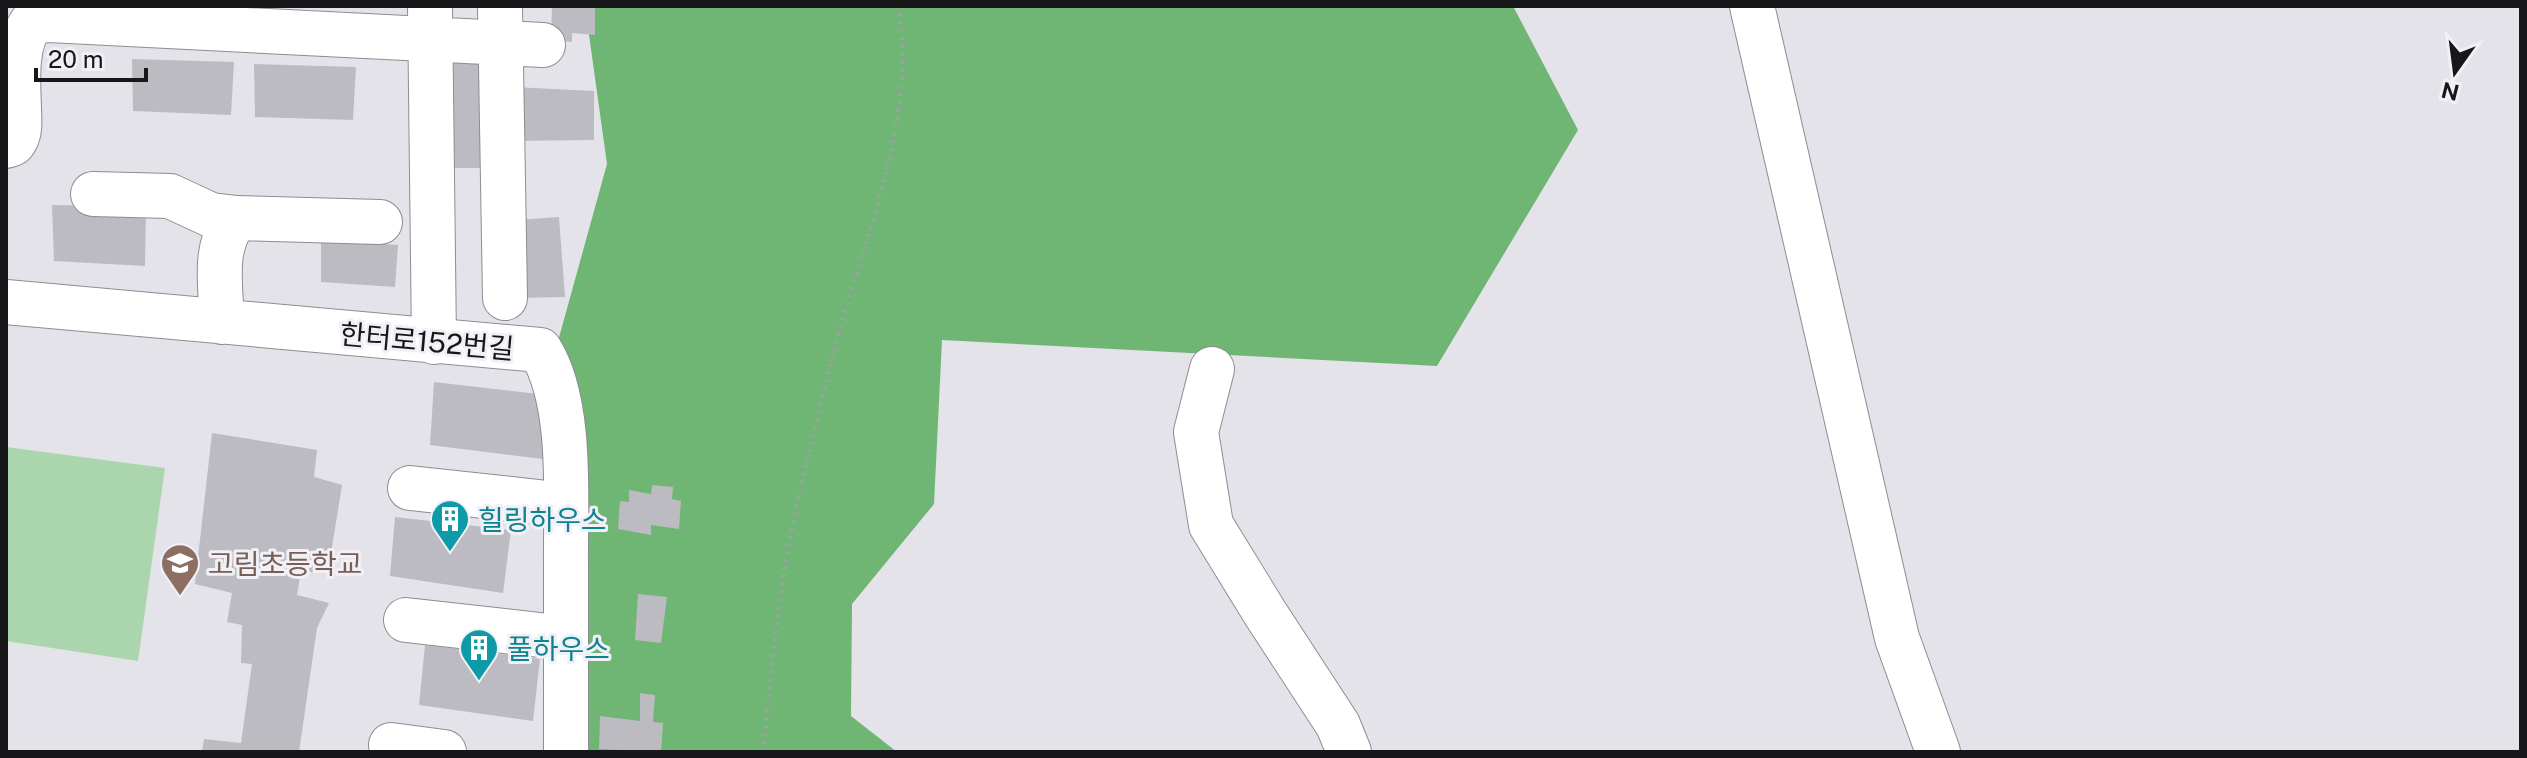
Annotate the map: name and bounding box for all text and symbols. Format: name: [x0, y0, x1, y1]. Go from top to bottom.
scale bar: [36, 32, 146, 82]
north arrow: [2415, 32, 2495, 112]
text: 20 m: [48, 45, 104, 73]
text: N: [2439, 77, 2462, 106]
street label: 한터로152번길: [338, 317, 516, 365]
building icon: 힐링하우스: [429, 498, 471, 553]
place label: 힐링하우스: [478, 503, 607, 536]
school or university icon: 고림초등학교: [159, 542, 201, 597]
place label: 고림초등학교: [208, 547, 363, 580]
building icon: 풀하우스: [458, 627, 500, 682]
place label: 풀하우스: [507, 632, 610, 665]

